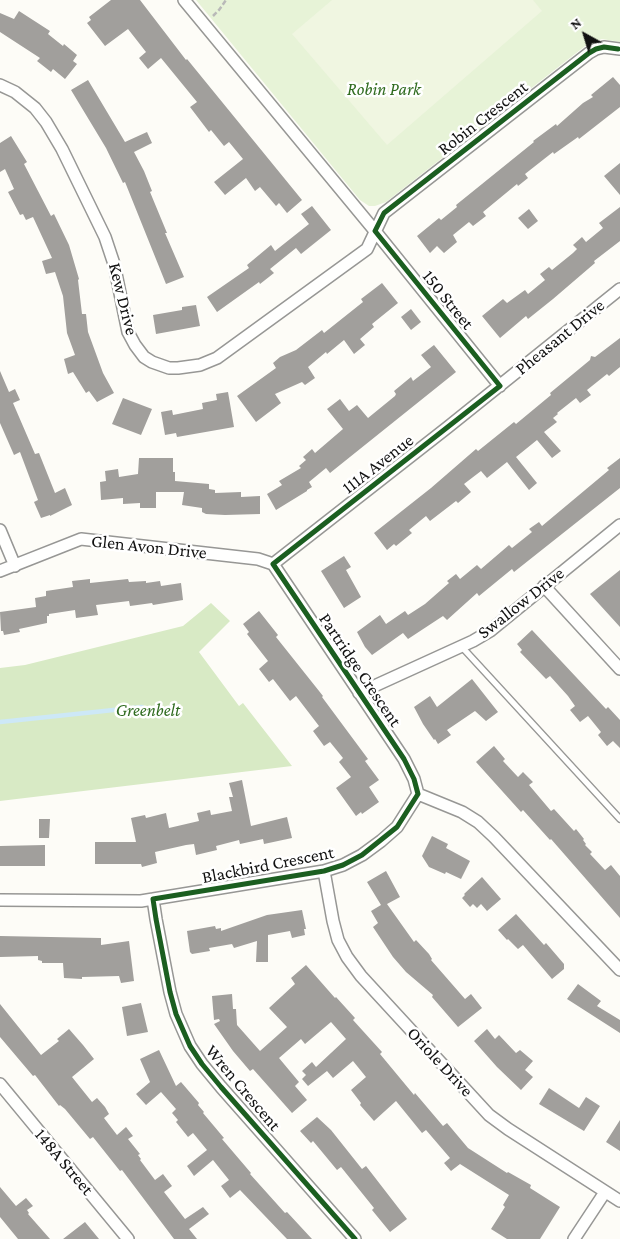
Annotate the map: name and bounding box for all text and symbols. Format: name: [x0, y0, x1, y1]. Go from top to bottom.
north arrow: [560, 10, 610, 60]
text: N: [567, 14, 584, 33]
street label: Robin Crescent: [434, 76, 532, 160]
park label: Robin Park: [347, 78, 421, 100]
street label: Kew Drive: [104, 261, 142, 337]
street label: 150 Street: [418, 266, 478, 334]
street label: Pheasant Drive: [511, 294, 609, 380]
street label: 111A Avenue: [338, 429, 418, 499]
street label: Glen Avon Drive: [90, 530, 208, 564]
street label: Swallow Drive: [473, 563, 569, 643]
street label: Partridge Crescent: [314, 609, 406, 731]
park label: Greenbelt: [116, 699, 180, 721]
street label: Blackbird Crescent: [200, 842, 336, 888]
street label: Oriole Drive: [402, 1023, 478, 1101]
street label: Wren Crescent: [201, 1041, 285, 1135]
street label: 148A Street: [30, 1124, 98, 1200]

